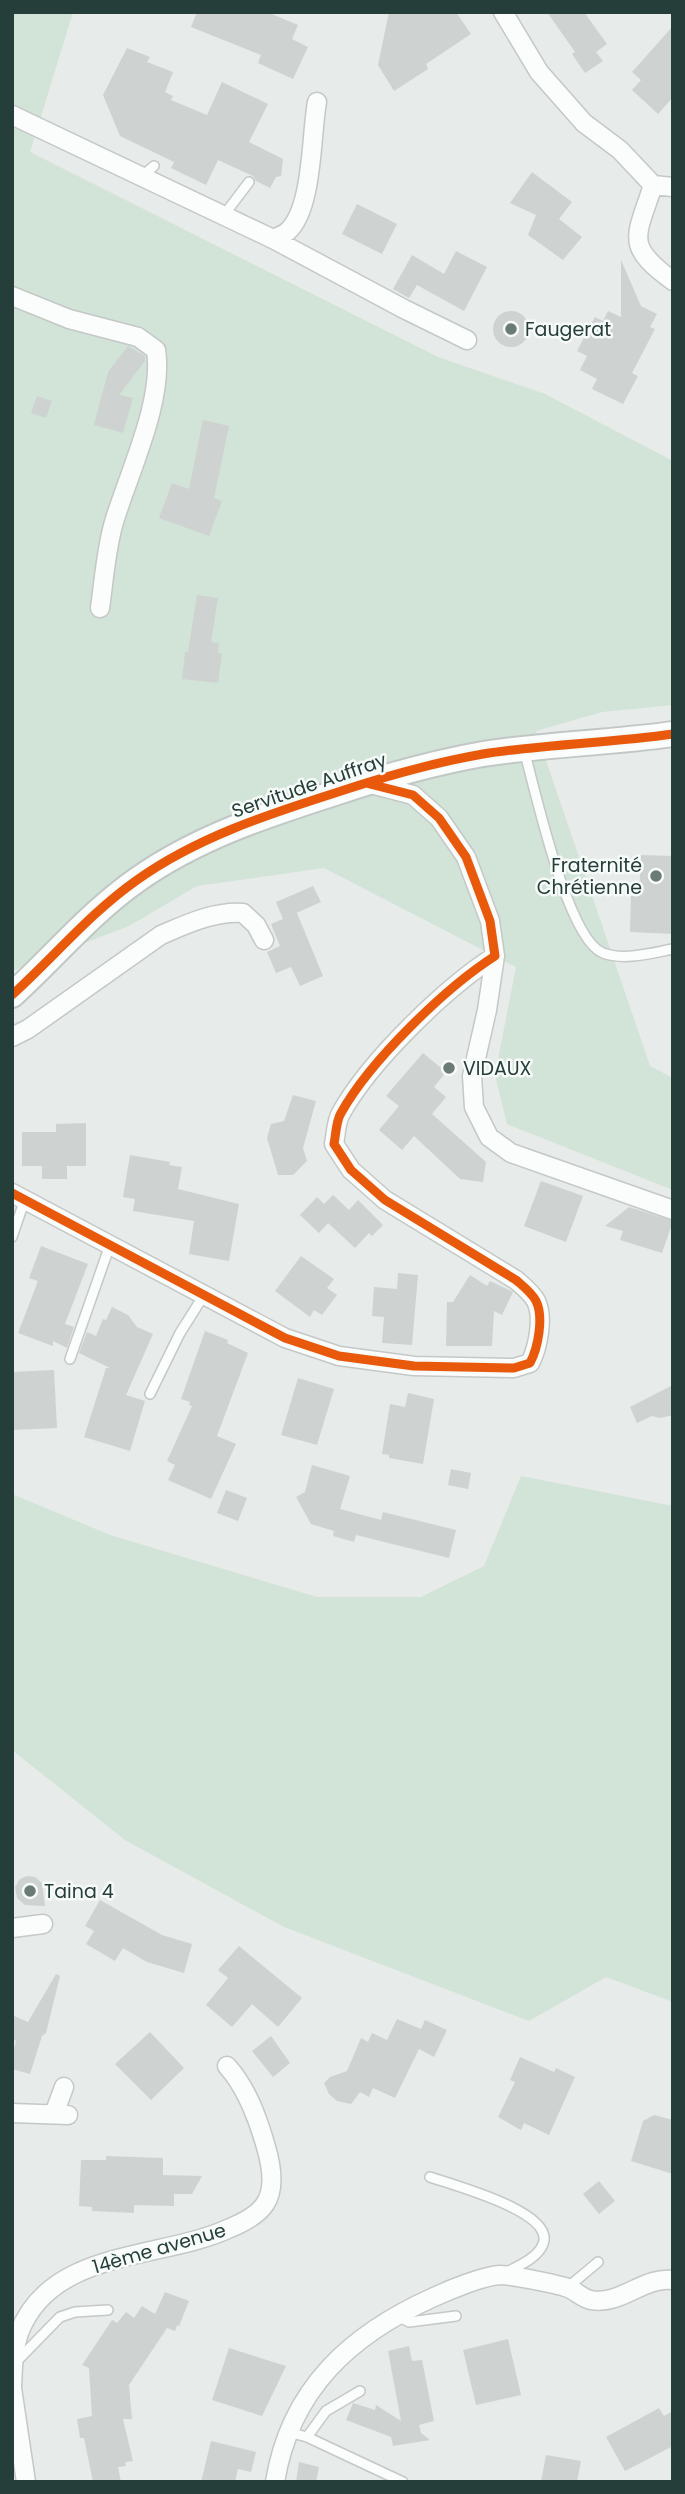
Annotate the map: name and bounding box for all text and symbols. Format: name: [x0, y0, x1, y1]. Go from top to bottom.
place label: Faugerat: [525, 316, 611, 343]
marker: Faugerat: [503, 321, 519, 337]
street label: Servitude Auffray: [228, 746, 391, 825]
place label: Fraternité Chrétienne: [537, 852, 642, 901]
marker: Fraternité Chrétienne: [648, 868, 664, 884]
place label: VIDAUX: [463, 1055, 531, 1082]
marker: VIDAUX: [441, 1060, 457, 1076]
place label: Taina 4: [44, 1878, 114, 1905]
marker: Taina 4: [22, 1883, 38, 1899]
street label: 14ème avenue: [89, 2217, 229, 2280]

